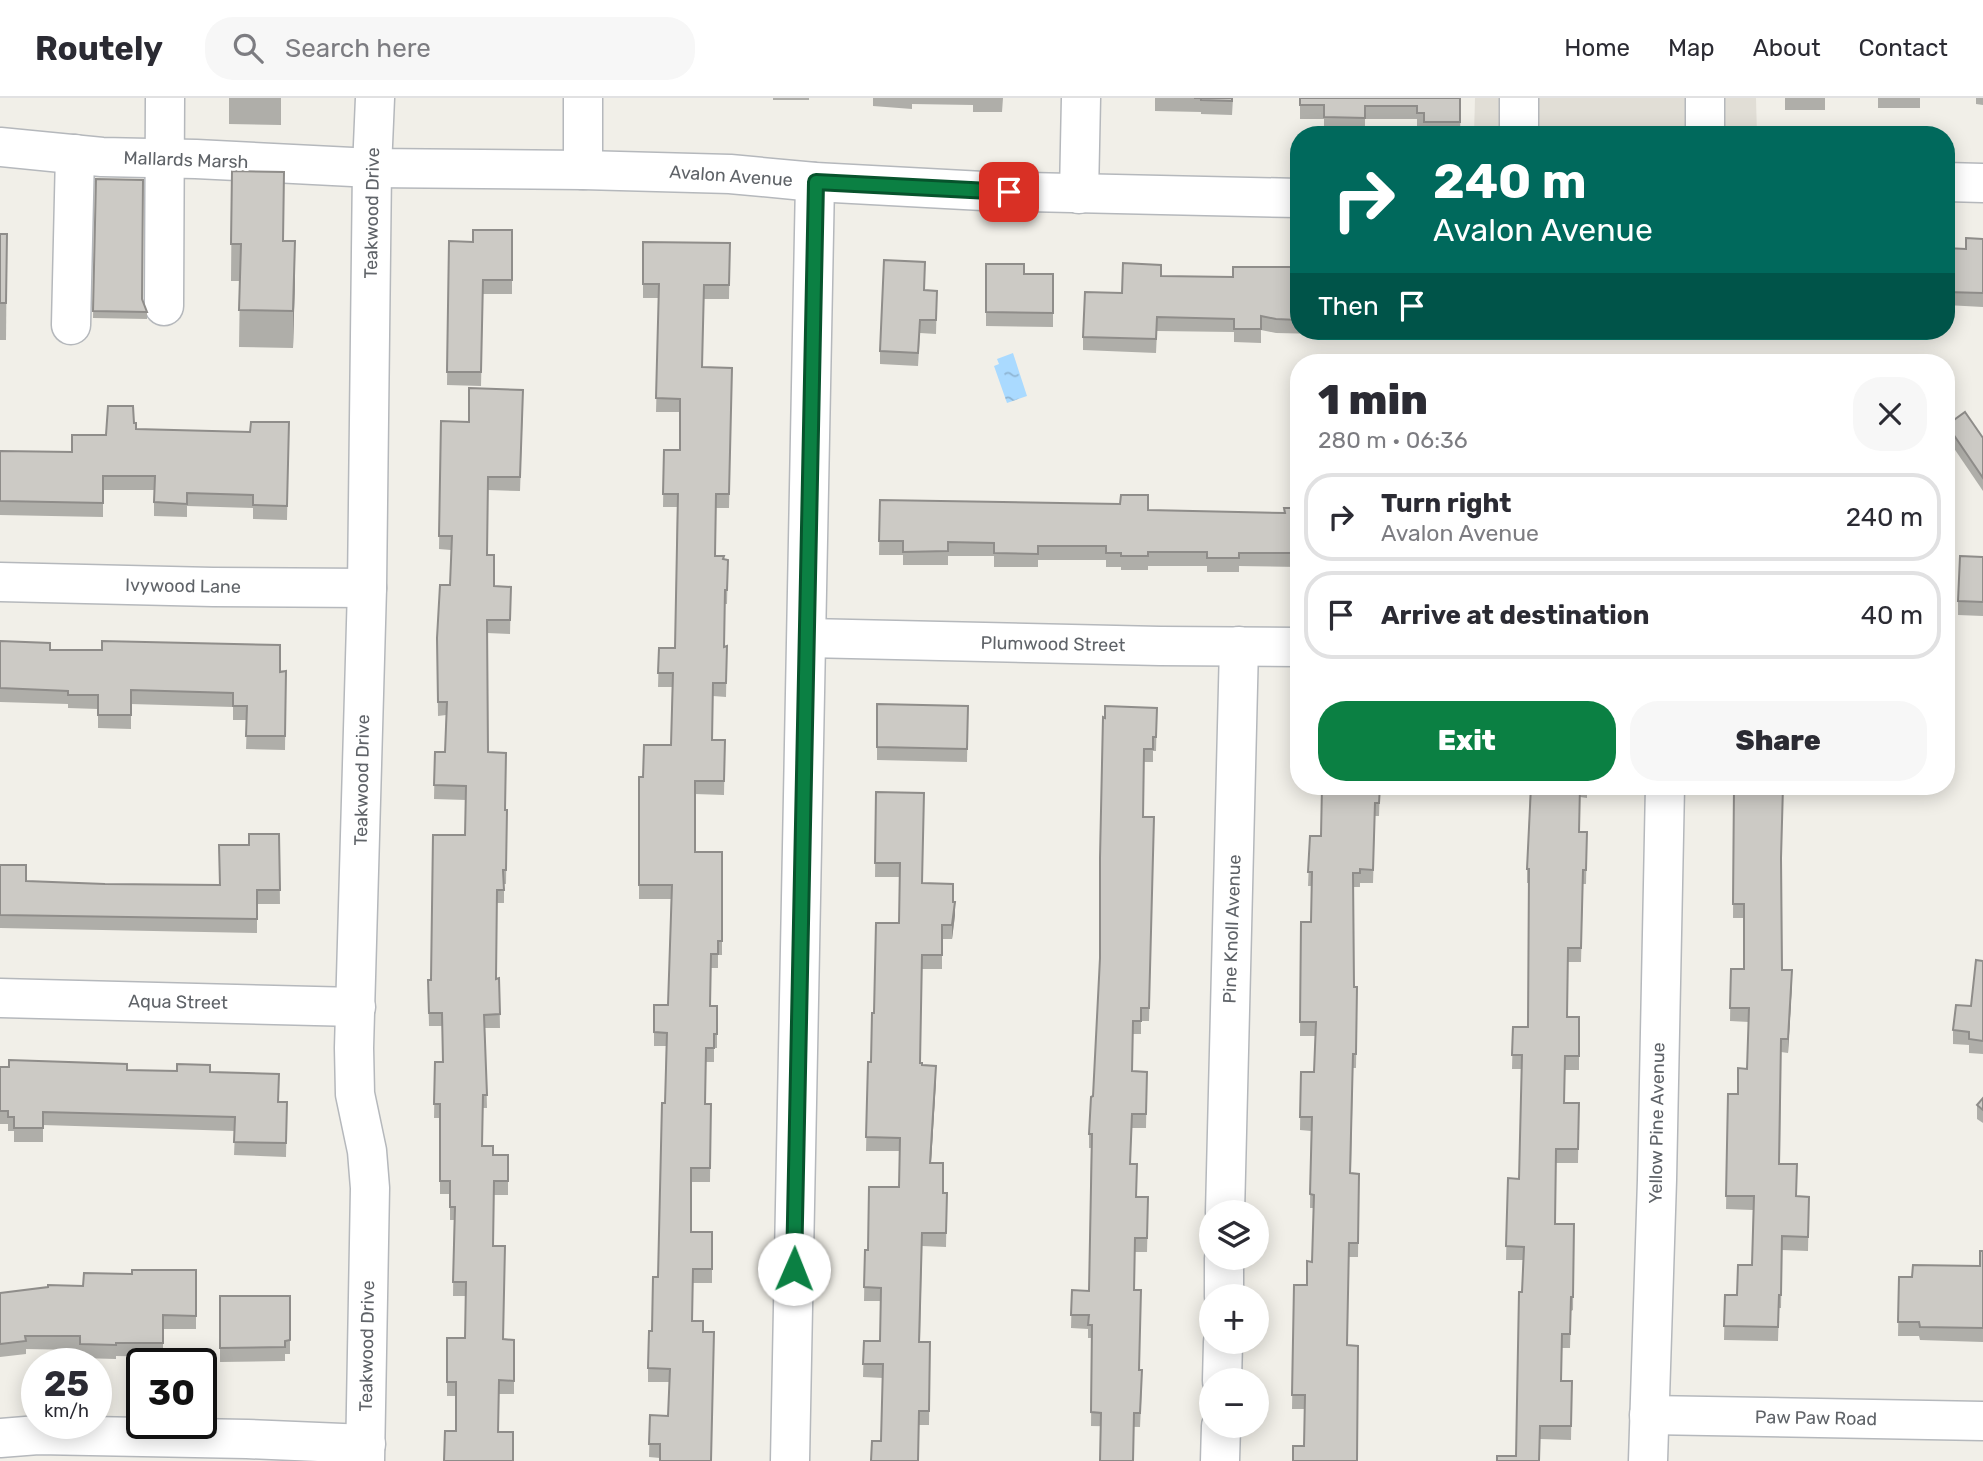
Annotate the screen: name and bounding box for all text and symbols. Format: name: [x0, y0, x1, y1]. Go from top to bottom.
search box: [205, 17, 695, 80]
text: Routely: [35, 29, 163, 68]
icon: search: [229, 29, 267, 67]
text: Search here: [285, 33, 431, 64]
text: Home: [1564, 34, 1630, 62]
text: Map: [1668, 34, 1715, 62]
text: About: [1753, 34, 1821, 62]
text: Contact: [1859, 34, 1948, 62]
street label: Mallards Marsh: [123, 147, 249, 173]
street label: Teakwood Drive: [360, 147, 384, 279]
text: 240 m: [1433, 152, 1587, 210]
icon: right: [1318, 154, 1409, 245]
street label: Avalon Avenue: [669, 161, 793, 191]
pin: [979, 162, 1039, 222]
icon: arrive: [990, 173, 1028, 211]
text: Avalon Avenue: [1433, 211, 1653, 249]
icon: arrive: [1393, 287, 1431, 325]
text: Then: [1318, 291, 1379, 322]
text: 1 min: [1318, 375, 1428, 425]
button: close: [1853, 377, 1927, 451]
text: 280 m · 06:36: [1318, 426, 1468, 454]
text: Turn right: [1381, 488, 1511, 519]
icon: right: [1322, 498, 1360, 536]
text: 240 m: [1846, 502, 1923, 533]
text: Avalon Avenue: [1381, 519, 1539, 547]
street label: Ivywood Lane: [125, 574, 241, 598]
icon: arrive: [1322, 596, 1360, 634]
text: Arrive at destination: [1381, 600, 1649, 631]
text: 40 m: [1861, 600, 1923, 631]
street label: Plumwood Street: [980, 632, 1126, 656]
button: Exit: [1318, 701, 1616, 781]
button: Share: [1630, 701, 1927, 781]
street label: Teakwood Drive: [350, 714, 374, 846]
street label: Pine Knoll Avenue: [1218, 854, 1246, 1004]
street label: Aqua Street: [128, 990, 228, 1014]
street label: Yellow Pine Avenue: [1645, 1042, 1669, 1204]
map controls: [1199, 1200, 1269, 1438]
button: layers: [1199, 1200, 1269, 1270]
position arrow: [757, 1232, 831, 1306]
street label: Teakwood Drive: [355, 1280, 379, 1412]
button: +: [1199, 1284, 1269, 1354]
speed limit sign: 30: [126, 1348, 217, 1439]
text: 25: [44, 1363, 89, 1405]
button: −: [1199, 1368, 1269, 1438]
text: km/h: [44, 1400, 89, 1422]
street label: Paw Paw Road: [1755, 1406, 1877, 1430]

